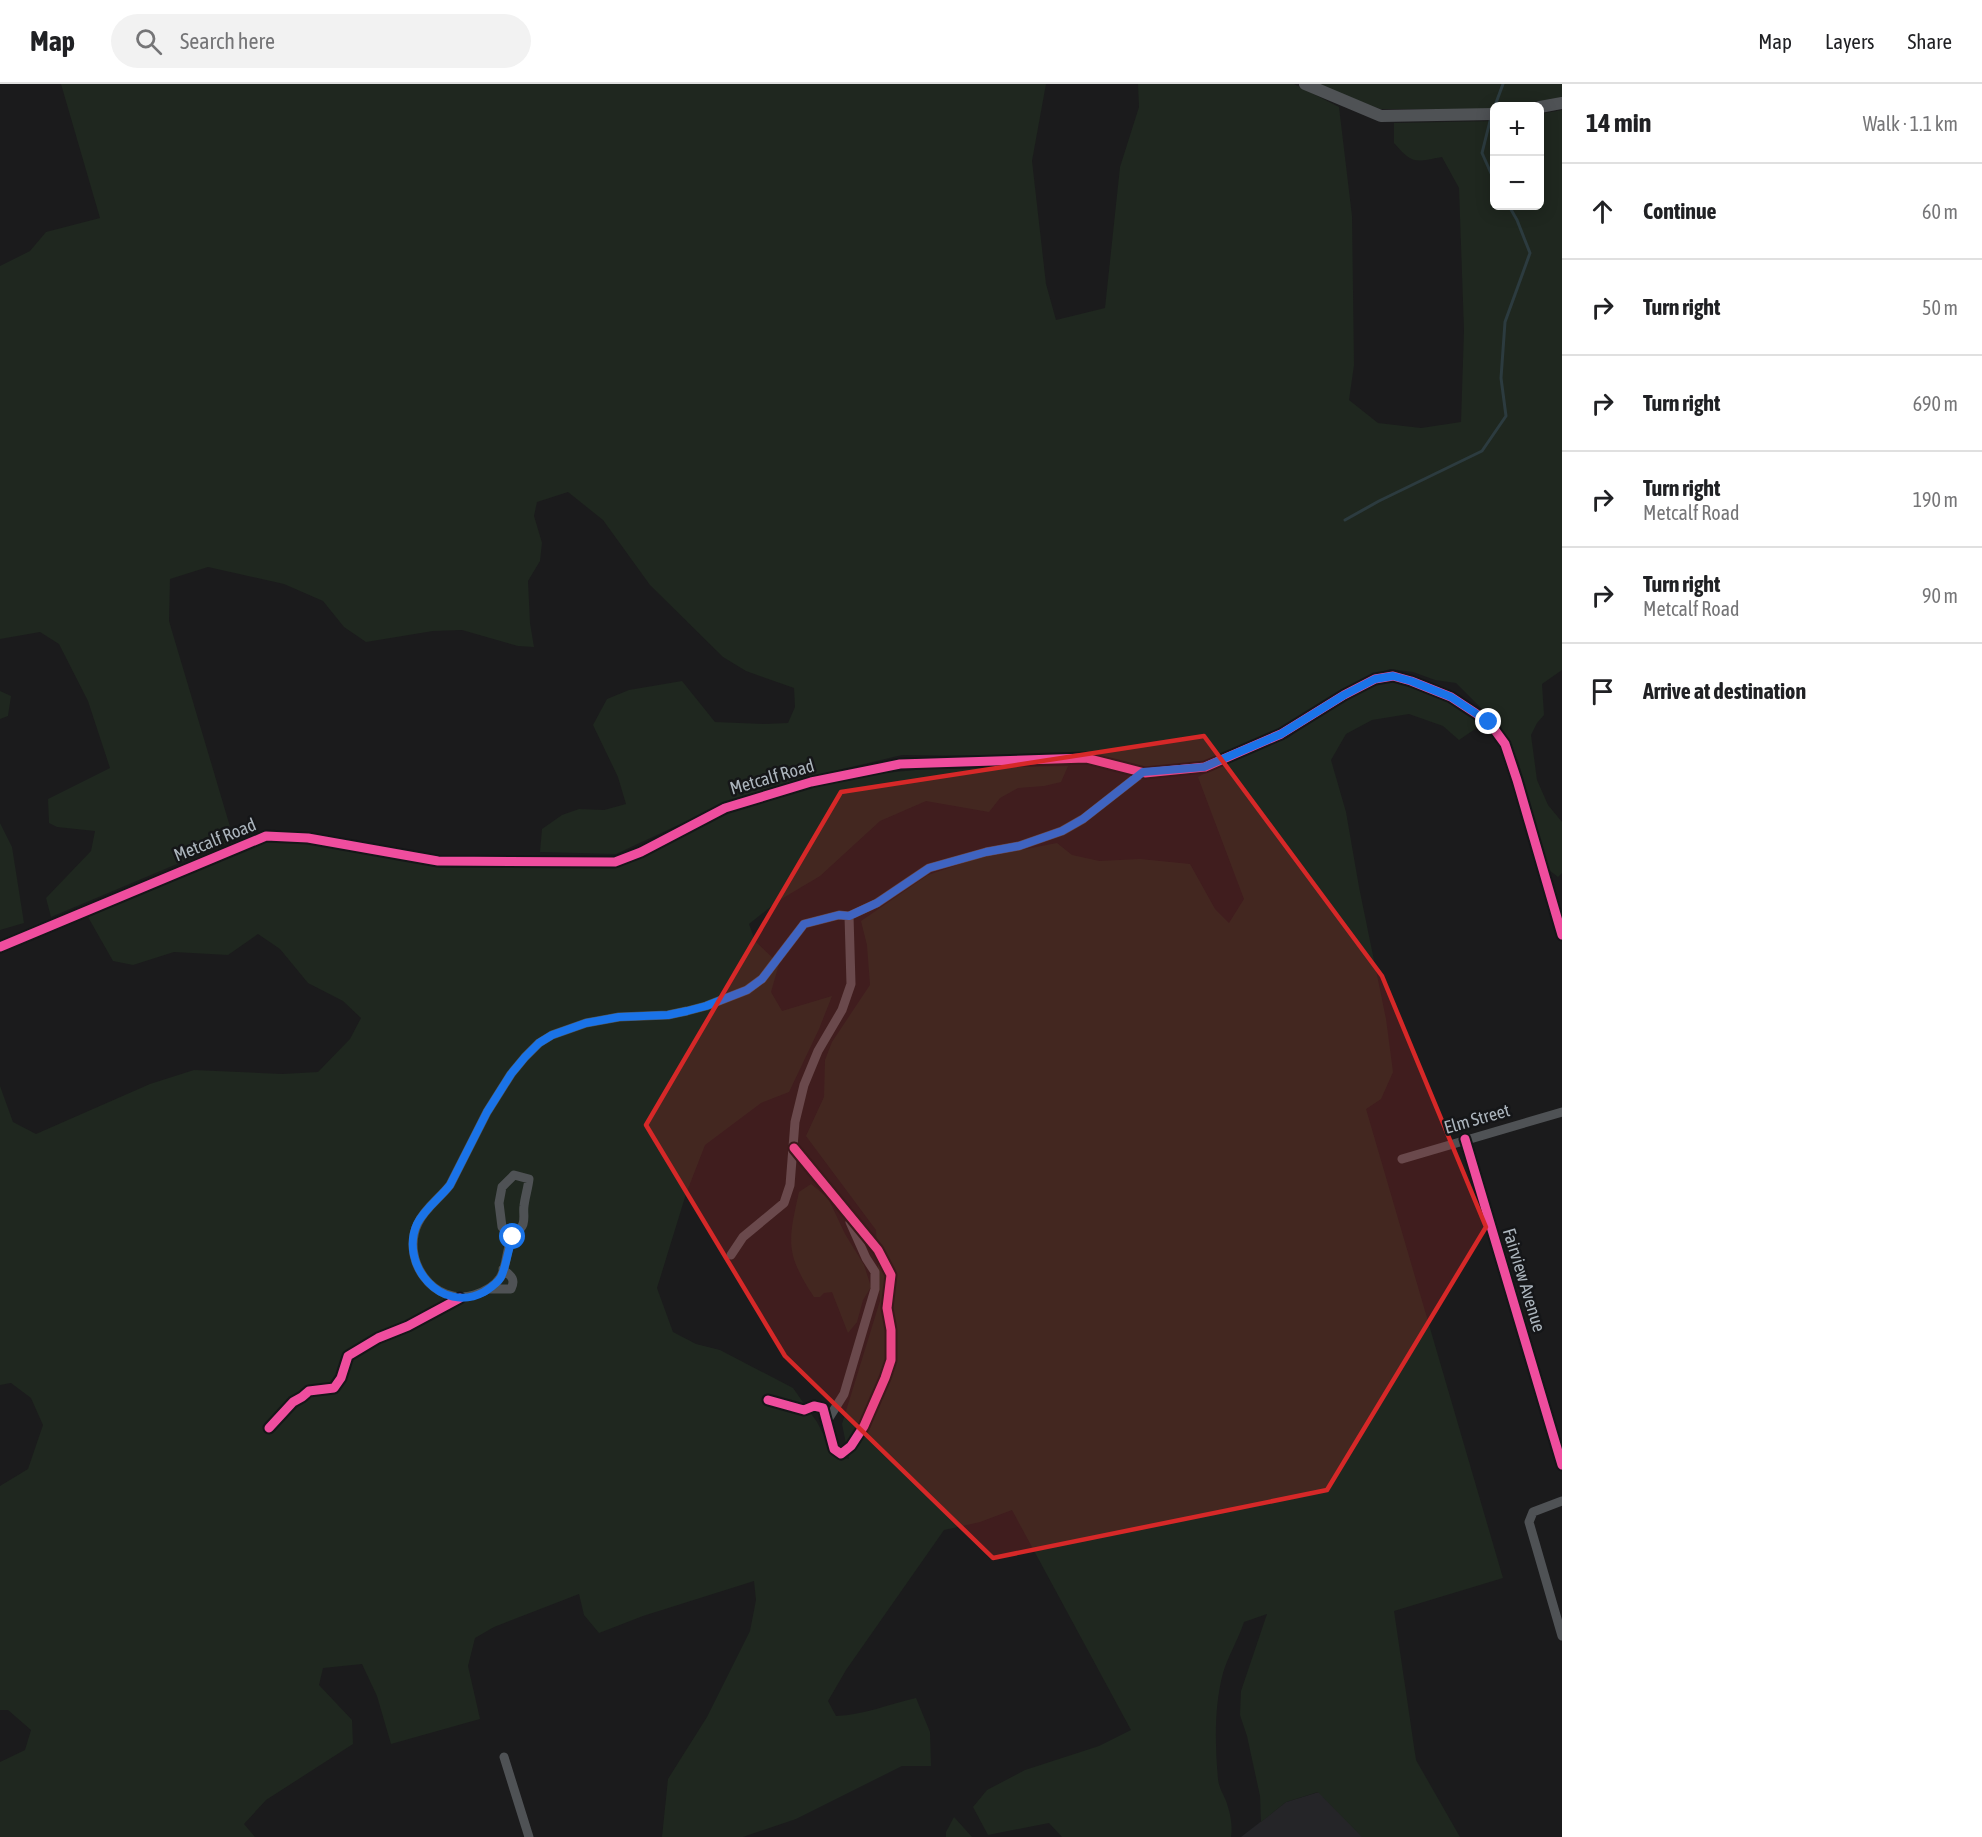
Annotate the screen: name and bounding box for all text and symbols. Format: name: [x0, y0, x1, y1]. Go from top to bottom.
search box: [111, 14, 531, 68]
text: Map: [30, 25, 75, 57]
icon: search: [132, 25, 165, 58]
text: Search here: [180, 28, 275, 54]
text: Map: [1758, 29, 1792, 53]
text: Layers: [1825, 29, 1875, 53]
text: Share: [1908, 29, 1952, 53]
map controls: [1490, 102, 1544, 210]
button: +: [1490, 102, 1544, 156]
text: 14 min: [1586, 108, 1651, 138]
text: Walk · 1.1 km: [1863, 112, 1958, 135]
button: −: [1490, 156, 1544, 210]
icon: ahead: [1586, 195, 1619, 228]
text: Continue: [1643, 198, 1717, 224]
text: 60 m: [1922, 200, 1958, 223]
icon: right: [1586, 291, 1619, 324]
text: Turn right: [1643, 294, 1720, 320]
text: 50 m: [1922, 296, 1958, 319]
icon: right: [1586, 387, 1619, 420]
text: Turn right: [1643, 390, 1720, 416]
text: 690 m: [1913, 392, 1958, 415]
text: Turn right: [1643, 475, 1720, 501]
icon: right: [1586, 483, 1619, 516]
text: 190 m: [1913, 488, 1958, 511]
text: Metcalf Road: [1643, 501, 1739, 524]
text: Turn right: [1643, 571, 1720, 597]
icon: right: [1586, 579, 1619, 612]
text: 90 m: [1922, 584, 1958, 607]
text: Metcalf Road: [1643, 597, 1739, 620]
icon: arrive: [1586, 675, 1619, 708]
text: Arrive at destination: [1643, 678, 1806, 704]
route end: [1475, 708, 1501, 734]
street label: Metcalf Road: [727, 754, 816, 799]
street label: Metcalf Road: [171, 814, 259, 866]
street label: Elm Street: [1442, 1099, 1512, 1138]
route start: [499, 1223, 525, 1249]
street label: Fairview Avenue: [1499, 1225, 1550, 1334]

